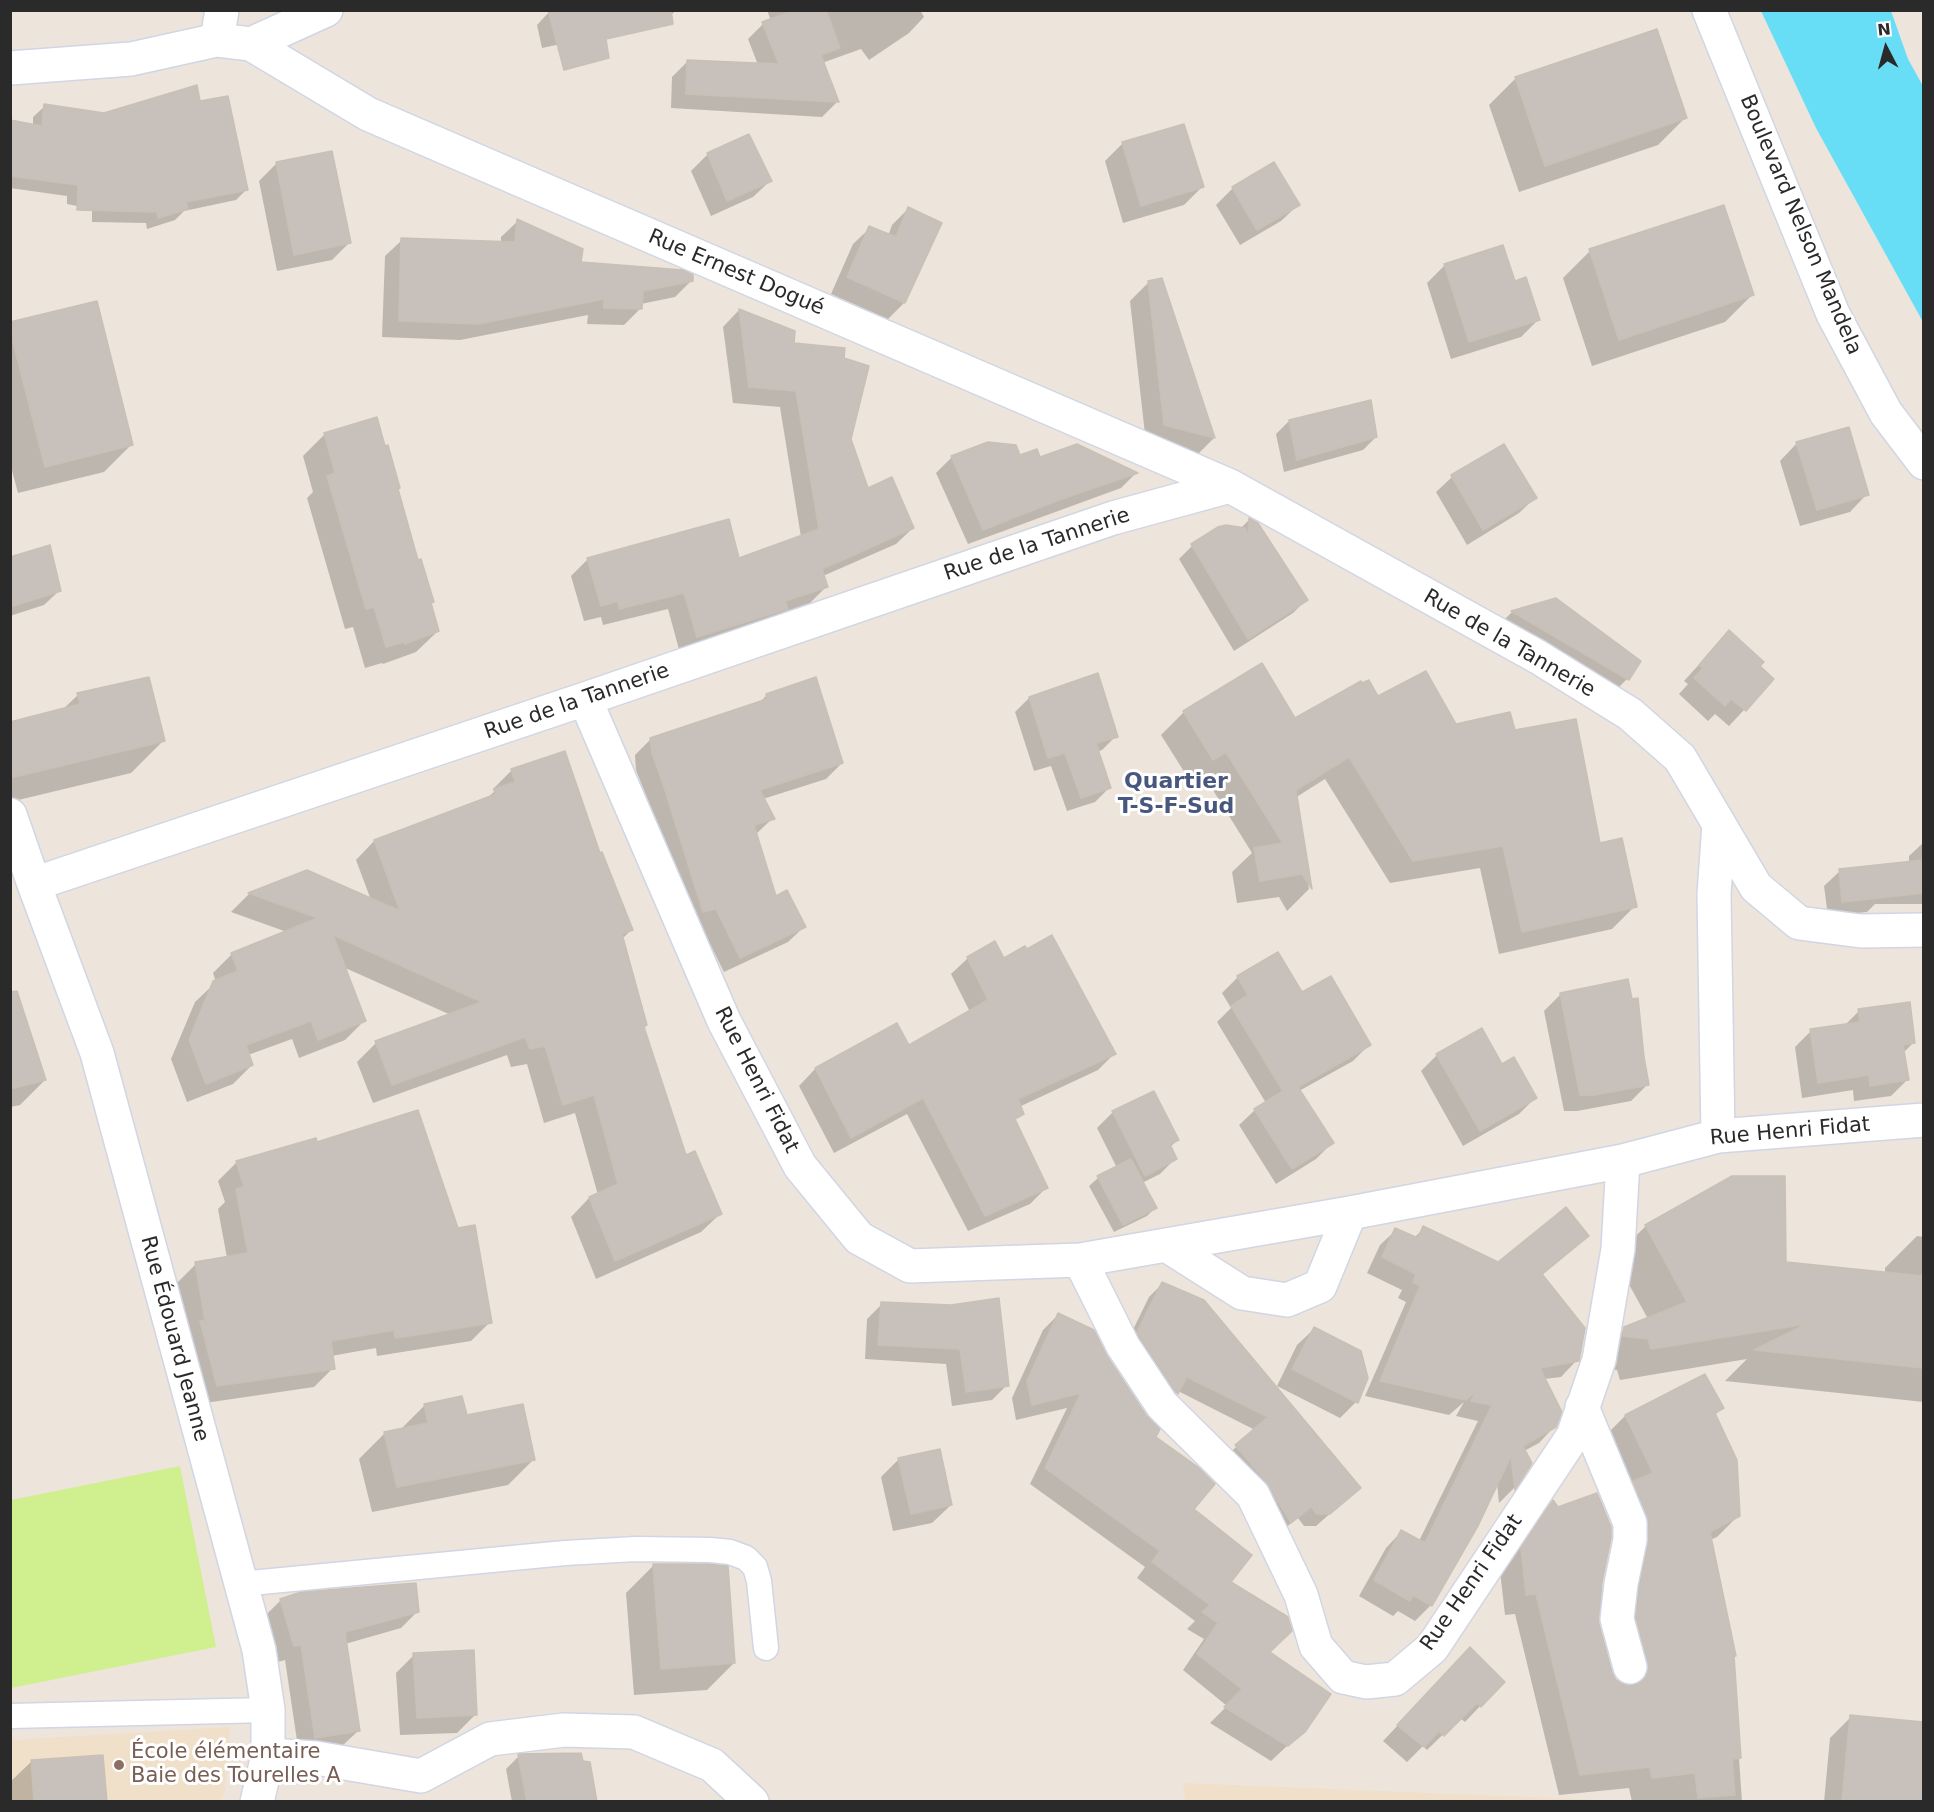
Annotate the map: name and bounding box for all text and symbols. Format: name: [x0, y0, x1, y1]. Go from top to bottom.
north arrow: [1856, 18, 1916, 78]
text: N: [1876, 19, 1892, 40]
street label: Boulevard Nelson Mandela: [1734, 91, 1866, 359]
street label: Rue Ernest Dogué: [644, 225, 828, 321]
street label: Rue de la Tannerie: [941, 503, 1133, 587]
street label: Rue de la Tannerie: [1419, 585, 1599, 703]
street label: Rue de la Tannerie: [481, 659, 673, 745]
district label: Quartier T-S-F-Sud: [1118, 769, 1234, 820]
street label: Rue Henri Fidat: [708, 1003, 804, 1157]
street label: Rue Henri Fidat: [1709, 1112, 1871, 1152]
street label: Rue Édouard Jeanne: [134, 1233, 214, 1445]
street label: Rue Henri Fidat: [1416, 1510, 1528, 1656]
place label: École élémentaire Baie des Tourelles A: [131, 1740, 341, 1790]
marker: École élémentaire Baie des Tourelles A: [112, 1758, 126, 1772]

